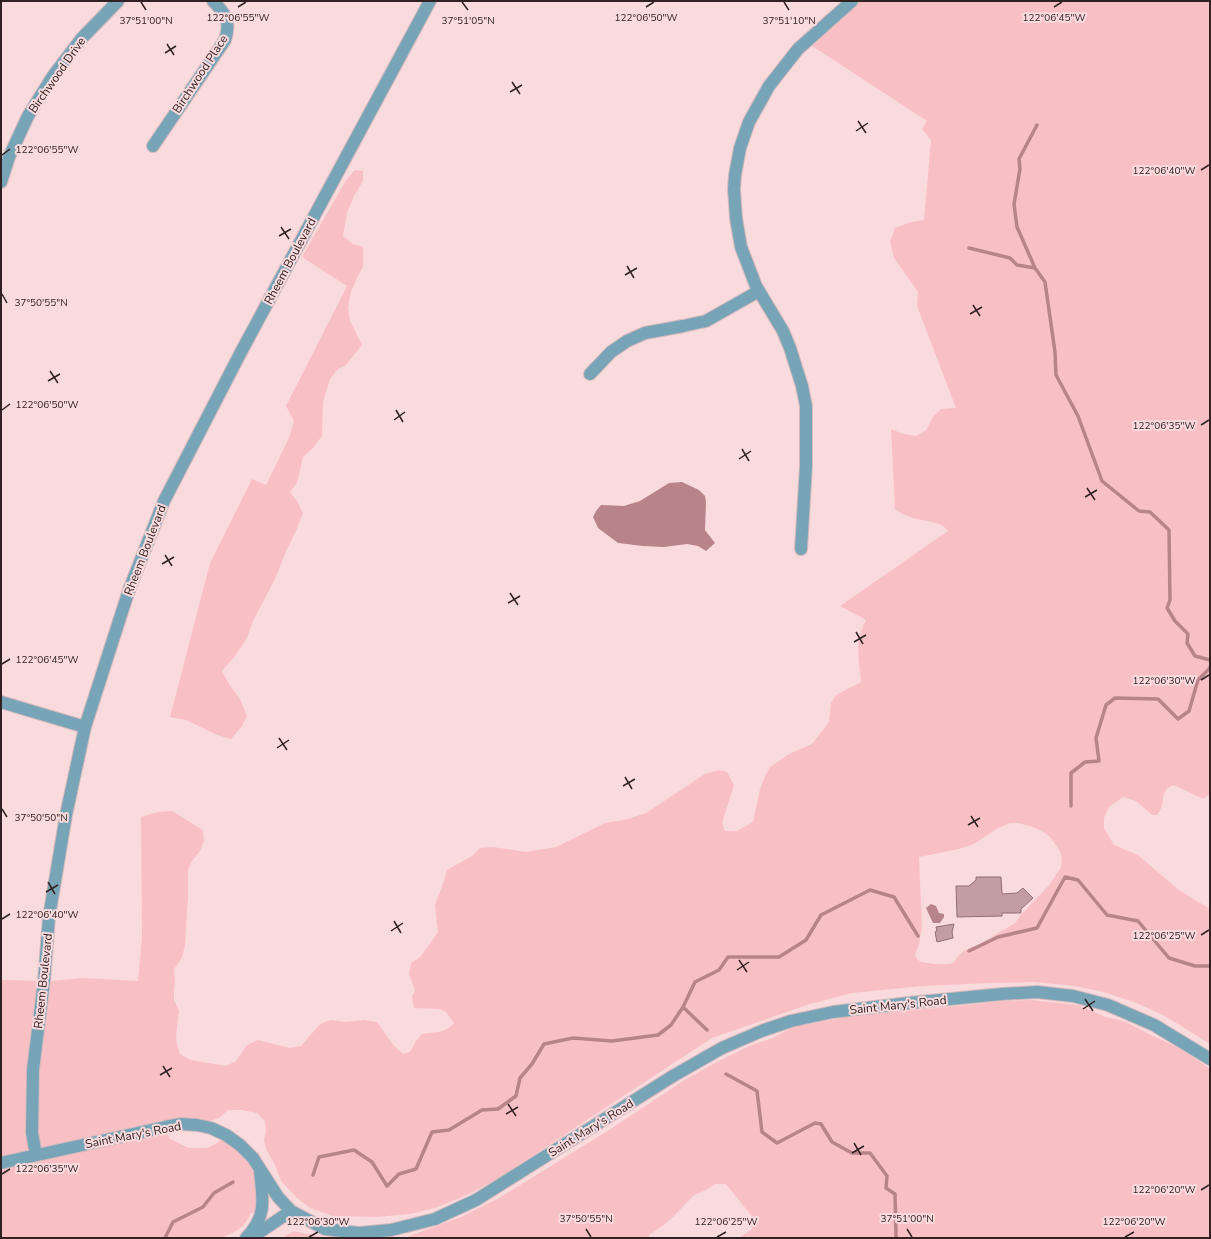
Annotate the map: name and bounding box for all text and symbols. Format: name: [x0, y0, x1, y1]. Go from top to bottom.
text: 122°06'55"W: [207, 11, 269, 25]
text: 122°06'50"W: [615, 11, 677, 25]
text: 122°06'45"W: [1023, 11, 1085, 25]
text: 37°51'00"N: [119, 14, 173, 28]
text: 37°51'05"N: [441, 14, 495, 28]
text: 37°51'10"N: [762, 14, 816, 28]
street label: Birchwood Place: [169, 32, 231, 116]
street label: Birchwood Drive: [25, 34, 89, 116]
text: 122°06'55"W: [16, 143, 78, 157]
text: 122°06'40"W: [1133, 164, 1195, 178]
street label: Rheem Boulevard: [260, 215, 320, 307]
text: 37°50'55"N: [14, 296, 68, 310]
text: 122°06'50"W: [16, 398, 78, 412]
text: 122°06'35"W: [1133, 419, 1195, 433]
street label: Rheem Boulevard: [120, 502, 170, 598]
text: 122°06'45"W: [16, 653, 78, 667]
text: 122°06'30"W: [1133, 674, 1195, 688]
text: 37°50'50"N: [14, 811, 68, 825]
text: 122°06'40"W: [16, 908, 78, 922]
text: 122°06'25"W: [1133, 929, 1195, 943]
street label: Rheem Boulevard: [30, 932, 56, 1030]
street label: Saint Mary's Road: [849, 992, 947, 1018]
street label: Saint Mary's Road: [545, 1095, 637, 1161]
street label: Saint Mary's Road: [84, 1118, 182, 1152]
text: 122°06'35"W: [16, 1162, 78, 1176]
text: 122°06'20"W: [1133, 1183, 1195, 1197]
text: 37°50'55"N: [559, 1212, 613, 1226]
text: 37°51'00"N: [880, 1212, 934, 1226]
text: 122°06'30"W: [287, 1215, 349, 1229]
text: 122°06'25"W: [695, 1215, 757, 1229]
text: 122°06'20"W: [1103, 1215, 1165, 1229]

